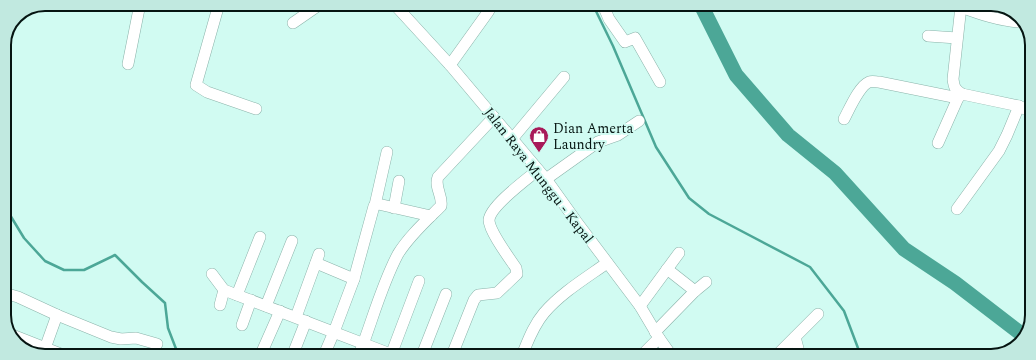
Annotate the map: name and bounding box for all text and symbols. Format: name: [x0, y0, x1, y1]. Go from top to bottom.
street label: Jalan Raya Munggu - Kapal: [479, 103, 598, 248]
place label: Dian Amerta Laundry: [553, 118, 634, 155]
shop icon: Dian Amerta Laundry: [528, 125, 550, 153]

